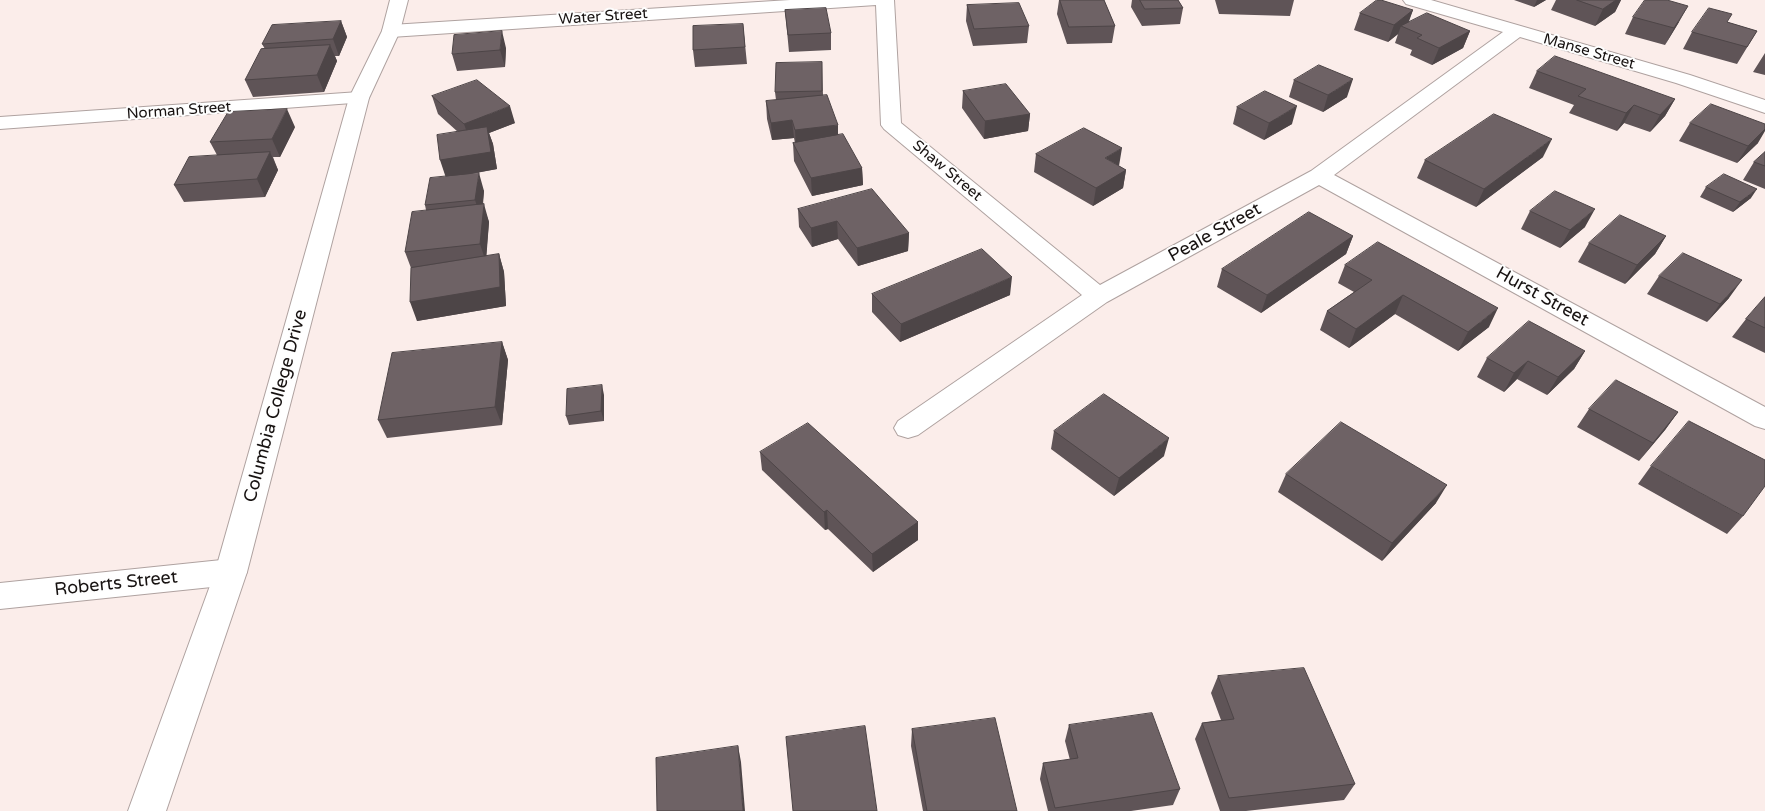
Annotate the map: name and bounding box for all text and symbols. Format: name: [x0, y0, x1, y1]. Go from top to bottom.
street label: Water Street: [558, 5, 648, 29]
street label: Manse Street: [1541, 30, 1637, 74]
street label: Norman Street: [126, 98, 232, 124]
street label: Shaw Street: [909, 137, 985, 205]
street label: Peale Street: [1165, 199, 1265, 267]
street label: Hurst Street: [1492, 263, 1592, 331]
street label: Columbia College Drive: [240, 307, 312, 505]
street label: Roberts Street: [53, 567, 179, 601]

